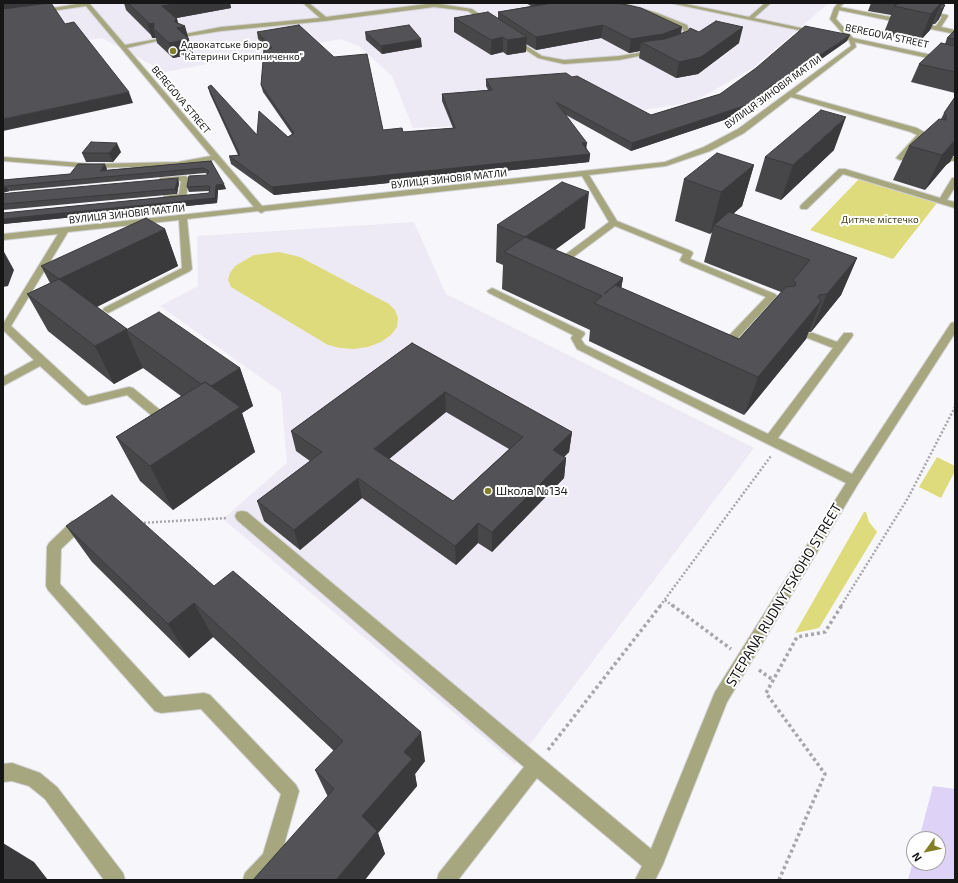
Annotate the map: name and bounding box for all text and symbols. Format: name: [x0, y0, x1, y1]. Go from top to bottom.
street label: BEREGOVA STREET: [844, 21, 930, 51]
place label: Адвокатське бюро "Катерини Скрипниченко": [181, 39, 303, 62]
marker: Адвокатське бюро "Катерини Скрипниченко": [168, 46, 178, 56]
street label: ВУЛИЦЯ ЗИНОВІЯ МАТЛИ: [722, 53, 824, 131]
street label: BEREGOVA STREET: [149, 63, 213, 137]
street label: ВУЛИЦЯ ЗИНОВІЯ МАТЛИ: [390, 167, 508, 191]
street label: ВУЛИЦЯ ЗИНОВІЯ МАТЛИ: [68, 202, 186, 226]
park label: Дитяче містечко: [841, 214, 919, 226]
place label: Школа №134: [496, 484, 568, 498]
marker: Школа №134: [483, 486, 493, 496]
street label: STEPANA RUDNYTSKOHO STREET: [723, 500, 845, 690]
north arrow: [906, 831, 946, 871]
text: N: [909, 850, 924, 864]

